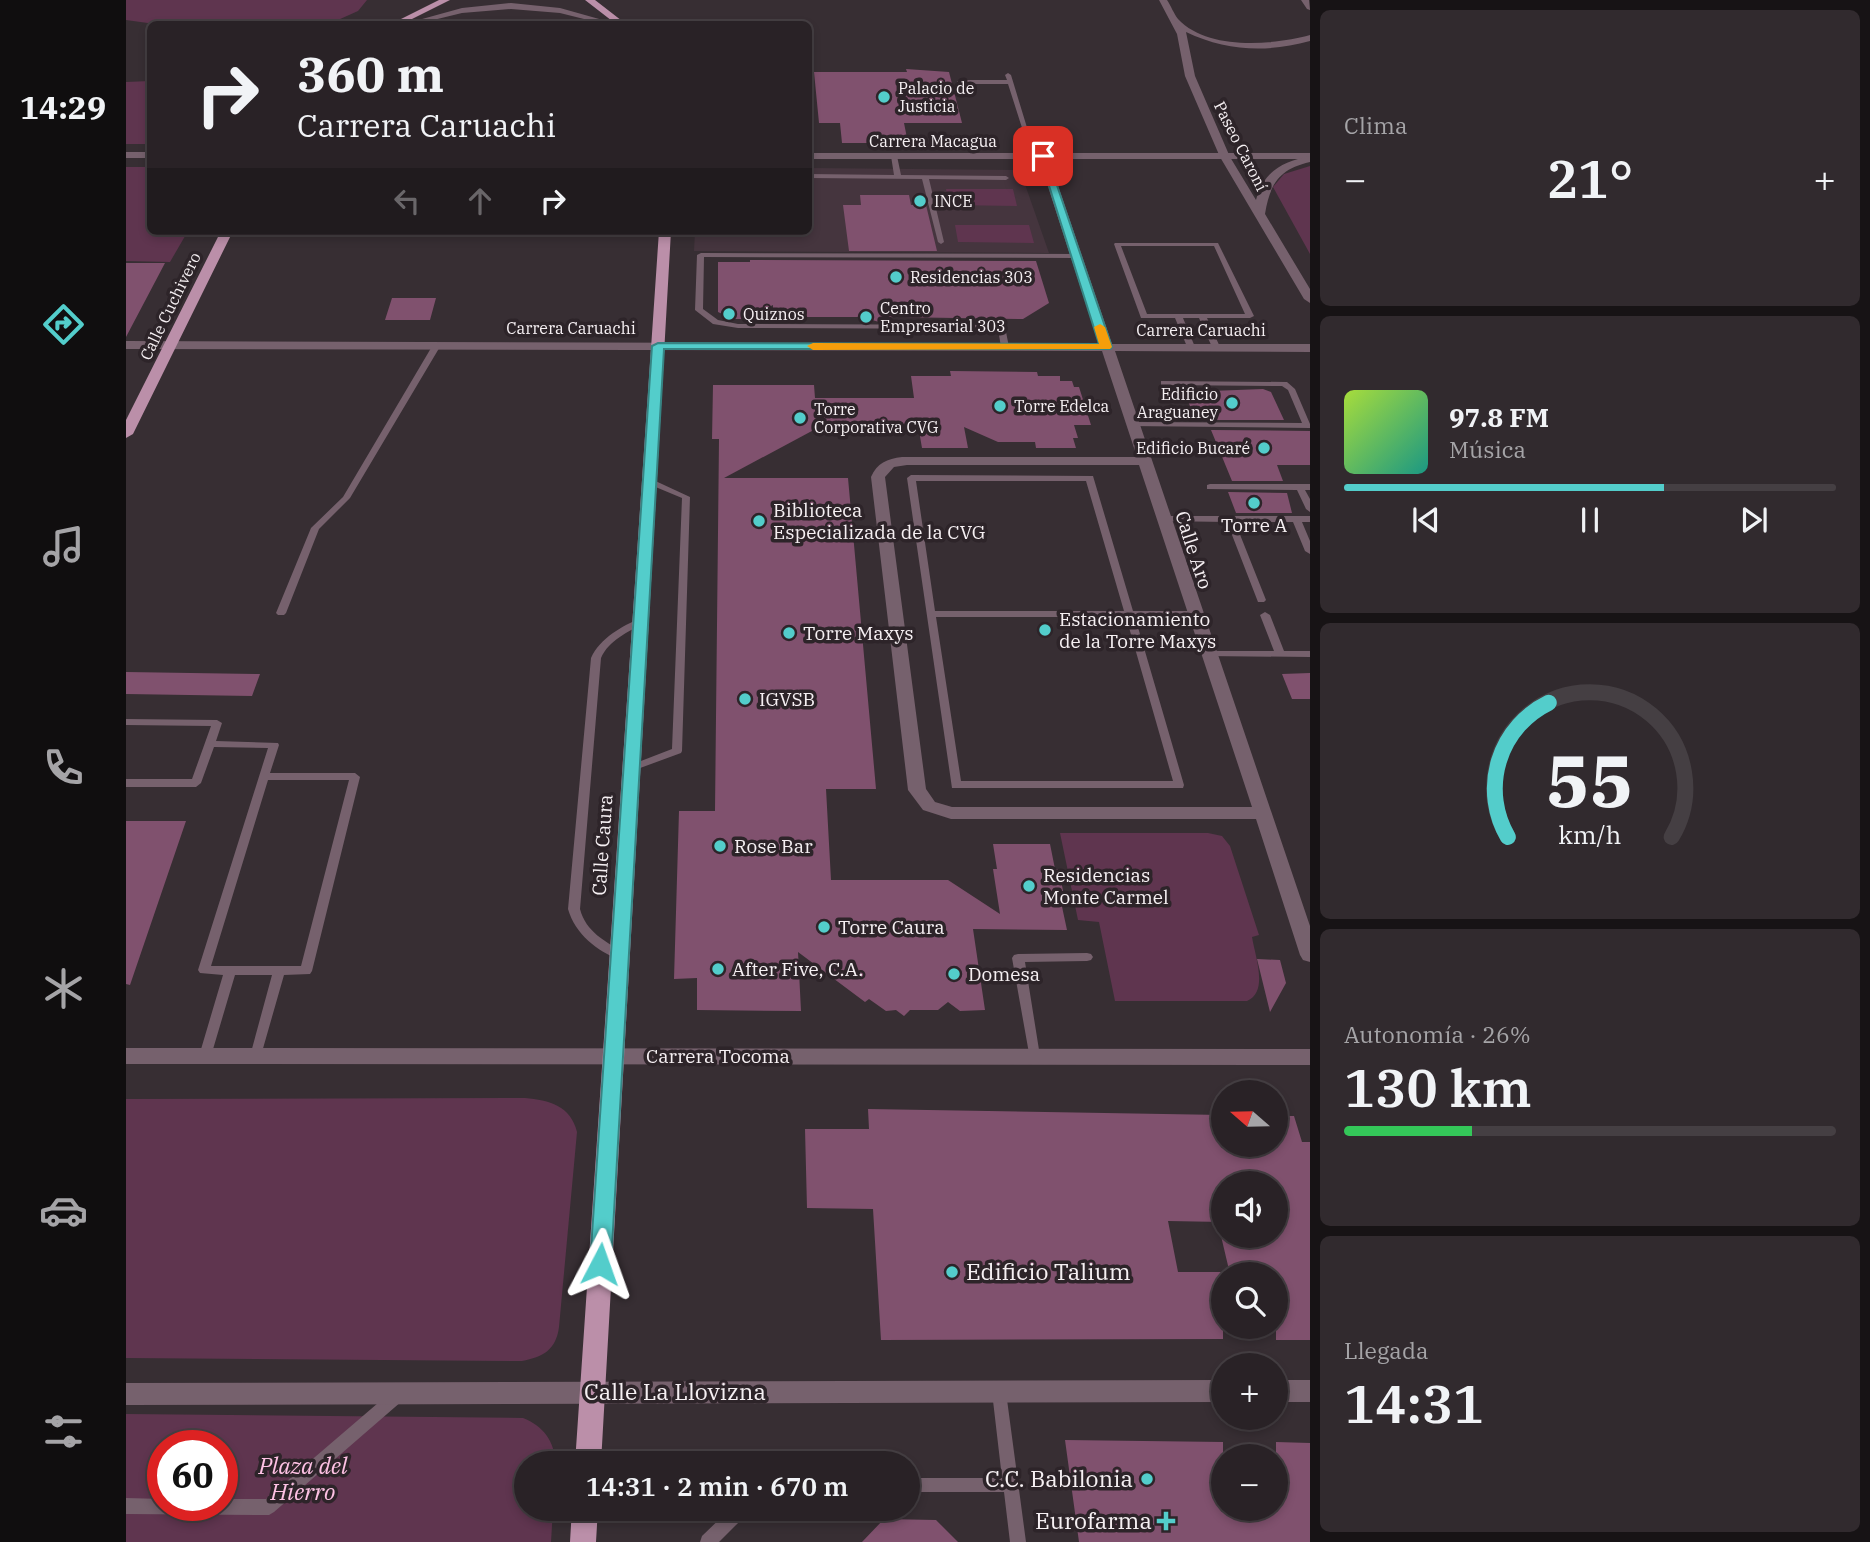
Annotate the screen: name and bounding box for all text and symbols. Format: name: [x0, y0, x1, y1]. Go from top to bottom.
text: 360 m: [297, 42, 444, 105]
icon: right: [182, 49, 273, 140]
place label: Palacio de Justicia: [898, 78, 974, 116]
text: 14:29: [20, 86, 106, 128]
marker: Palacio de Justicia: [876, 89, 892, 105]
street label: Paseo Caroní: [1210, 98, 1272, 194]
text: Carrera Caruachi: [297, 104, 556, 146]
text: Clima: [1344, 110, 1408, 140]
pin: [1013, 126, 1073, 186]
street label: Carrera Macagua: [869, 131, 997, 151]
icon: arrive: [1024, 137, 1062, 175]
text: 21°: [1547, 145, 1633, 212]
text: −: [1344, 154, 1367, 203]
text: +: [1813, 154, 1836, 203]
icon: left: [388, 182, 426, 220]
icon: ahead: [461, 182, 499, 220]
icon: right: [534, 182, 572, 220]
place label: INCE: [934, 191, 973, 211]
marker: INCE: [912, 193, 928, 209]
street label: Calle Cuchivero: [135, 249, 205, 363]
place label: Residencias 303: [910, 267, 1033, 287]
marker: Residencias 303: [888, 269, 904, 285]
place label: Centro Empresarial 303: [880, 298, 1006, 336]
icon: directions: [39, 300, 88, 349]
place label: Quiznos: [743, 304, 805, 324]
marker: Quiznos: [721, 306, 737, 322]
marker: Centro Empresarial 303: [858, 309, 874, 325]
street label: Carrera Caruachi: [506, 318, 636, 338]
street label: Carrera Caruachi: [1136, 320, 1266, 340]
place label: Edificio Araguaney: [1137, 384, 1218, 422]
marker: Edificio Araguaney: [1224, 395, 1240, 411]
place label: Torre Edelca: [1014, 396, 1110, 416]
marker: Torre Edelca: [992, 398, 1008, 414]
place label: Torre Corporativa CVG: [814, 399, 939, 437]
text: 97.8 FM: [1449, 400, 1549, 434]
marker: Torre Corporativa CVG: [792, 410, 808, 426]
text: Música: [1449, 434, 1526, 464]
place label: Edificio Bucaré: [1136, 438, 1250, 458]
marker: Edificio Bucaré: [1256, 440, 1272, 456]
marker: Torre A: [1246, 495, 1262, 511]
place label: Biblioteca Especializada de la CVG: [773, 498, 986, 544]
icon: previous: [1407, 501, 1445, 539]
icon: pause: [1571, 501, 1609, 539]
icon: next: [1735, 501, 1773, 539]
street label: Calle Aro: [1170, 508, 1218, 592]
marker: Biblioteca Especializada de la CVG: [751, 513, 767, 529]
place label: Torre A: [1221, 513, 1287, 537]
icon: music: [39, 522, 88, 571]
place label: Estacionamiento de la Torre Maxys: [1059, 607, 1216, 653]
place label: Torre Maxys: [803, 621, 914, 645]
marker: Estacionamiento de la Torre Maxys: [1037, 622, 1053, 638]
marker: Torre Maxys: [781, 625, 797, 641]
place label: IGVSB: [759, 687, 815, 711]
marker: IGVSB: [737, 691, 753, 707]
text: 55: [1546, 732, 1634, 827]
icon: phone: [39, 743, 88, 792]
street label: Calle Caura: [586, 794, 618, 896]
text: km/h: [1558, 818, 1622, 851]
place label: Rose Bar: [734, 834, 813, 858]
marker: Rose Bar: [712, 838, 728, 854]
place label: Residencias Monte Carmel: [1043, 863, 1169, 909]
marker: Residencias Monte Carmel: [1021, 878, 1037, 894]
place label: Torre Caura: [838, 915, 945, 939]
marker: Torre Caura: [816, 919, 832, 935]
place label: After Five, C.A.: [732, 957, 863, 981]
marker: After Five, C.A.: [710, 961, 726, 977]
place label: Domesa: [968, 962, 1040, 986]
icon: climate: [39, 964, 88, 1013]
marker: Domesa: [946, 966, 962, 982]
text: Autonomía · 26%: [1344, 1019, 1531, 1049]
street label: Carrera Tocoma: [646, 1044, 790, 1068]
text: 130 km: [1344, 1054, 1532, 1121]
north arrow: [1211, 1080, 1288, 1157]
map controls: [1211, 1080, 1288, 1521]
button: sound: [1211, 1171, 1288, 1248]
icon: car: [39, 1186, 88, 1235]
position arrow: [563, 1227, 637, 1301]
place label: Edificio Talium: [966, 1256, 1131, 1286]
button: search: [1211, 1262, 1288, 1339]
marker: Edificio Talium: [944, 1264, 960, 1280]
text: Llegada: [1344, 1335, 1428, 1365]
button: +: [1211, 1353, 1288, 1430]
text: 14:31: [1344, 1370, 1484, 1437]
street label: Calle La Llovizna: [584, 1376, 766, 1406]
icon: filters: [39, 1407, 88, 1456]
speed limit sign: 60: [147, 1430, 238, 1521]
button: −: [1211, 1444, 1288, 1521]
park label: Plaza del Hierro: [257, 1450, 348, 1506]
place label: C.C. Babilonia: [985, 1463, 1133, 1493]
text: 14:31 · 2 min · 670 m: [586, 1469, 848, 1503]
marker: C.C. Babilonia: [1139, 1471, 1155, 1487]
place label: Eurofarma: [1035, 1505, 1152, 1535]
marker: Eurofarma: [1158, 1513, 1174, 1529]

